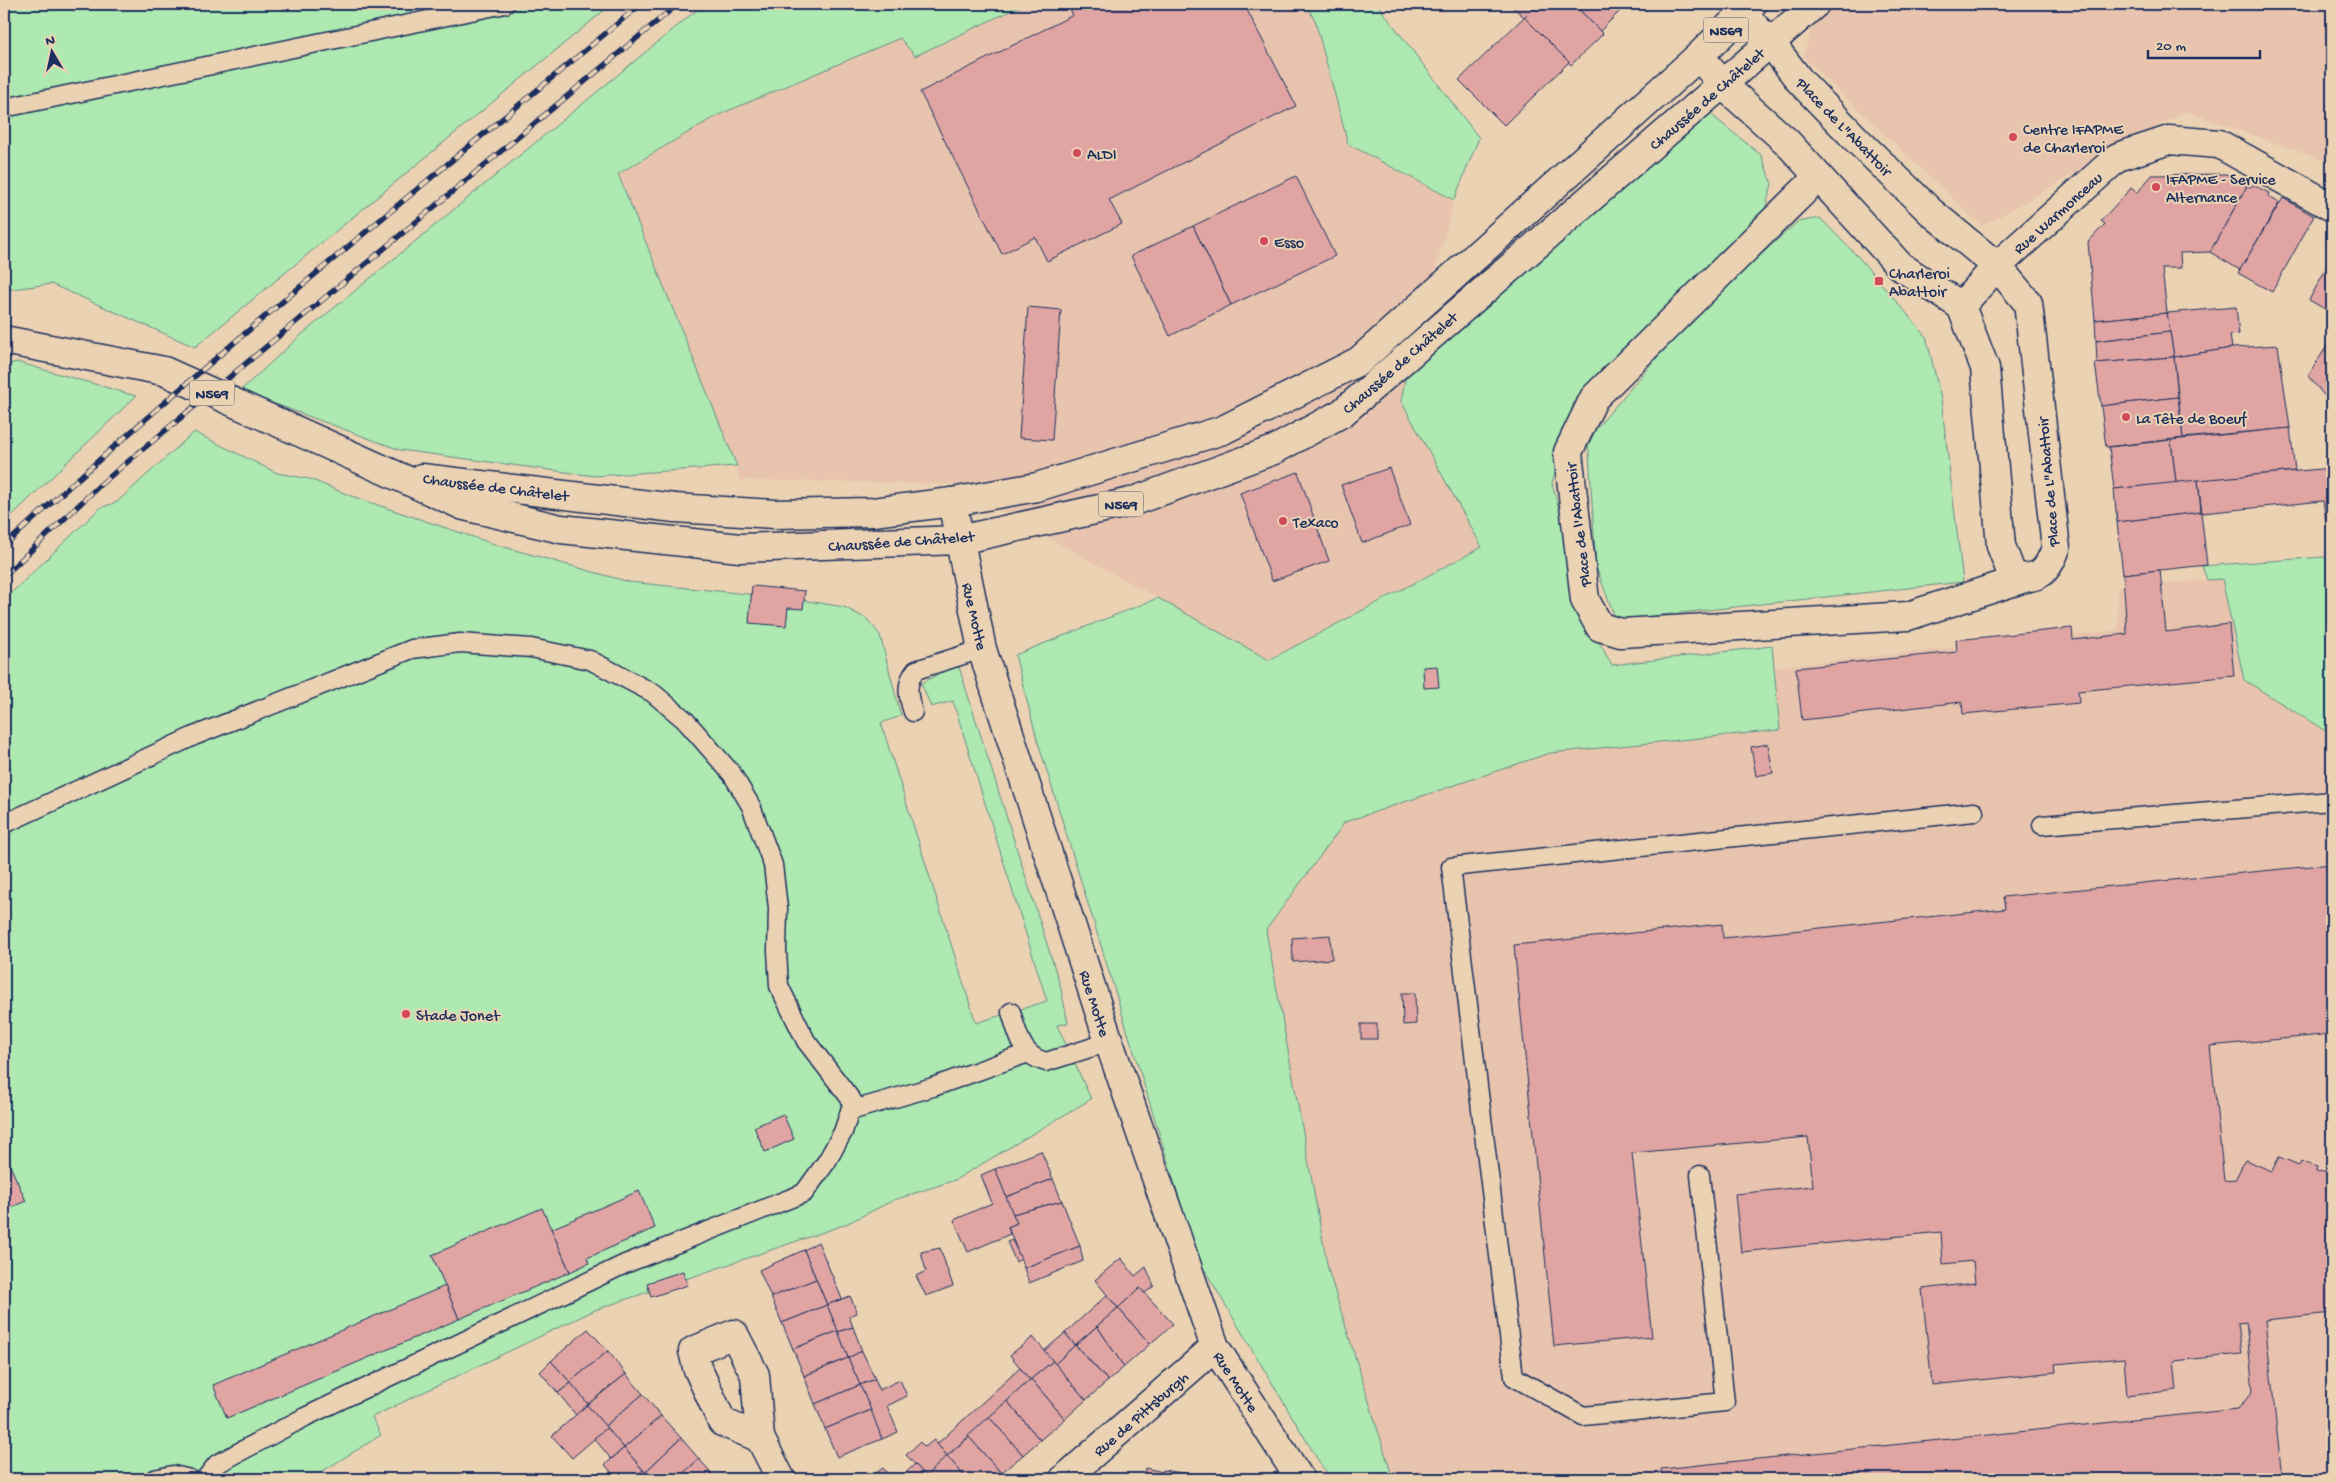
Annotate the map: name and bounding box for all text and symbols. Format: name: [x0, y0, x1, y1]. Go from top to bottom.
road number: N569: [1704, 18, 1748, 42]
north arrow: [28, 28, 78, 78]
scale bar: [2148, 28, 2261, 60]
text: N: [45, 33, 56, 51]
text: 20 m: [2156, 38, 2186, 56]
street label: Chaussée de Châtelet: [1647, 44, 1771, 156]
street label: Place de L"Abattoir: [1790, 74, 1895, 183]
place label: Centre IFAPME de Charleroi: [2023, 122, 2124, 159]
marker: Centre IFAPME de Charleroi: [2007, 131, 2019, 143]
marker: ALDI: [1071, 147, 1083, 159]
place label: ALDI: [1087, 147, 1117, 166]
street label: Rue Warmonceau: [2011, 169, 2108, 260]
place label: IFAPME - Service Alternance: [2166, 172, 2276, 209]
marker: IFAPME - Service Alternance: [2150, 181, 2162, 193]
marker: Esso: [1258, 235, 1270, 247]
place label: Esso: [1274, 235, 1304, 254]
place label: Charleroi Abattoir: [1889, 266, 1950, 303]
marker: Charleroi Abattoir: [1873, 275, 1885, 287]
street label: Chaussée de Châtelet: [1340, 308, 1464, 420]
road number: N569: [190, 380, 234, 406]
marker: La Tête de Boeuf: [2120, 411, 2132, 423]
place label: La Tête de Boeuf: [2136, 411, 2247, 430]
street label: Place de L"Abattoir: [2035, 415, 2066, 548]
street label: Place de l'Abattoir: [1563, 460, 1598, 589]
street label: Chaussée de Châtelet: [422, 471, 571, 508]
road number: N569: [1098, 492, 1144, 516]
marker: Texaco: [1277, 515, 1289, 527]
place label: Texaco: [1292, 515, 1338, 534]
street label: Chaussée de Châtelet: [828, 529, 976, 558]
street label: Rue Motte: [956, 581, 990, 653]
street label: Rue Motte: [1073, 968, 1113, 1040]
marker: Stade Jonet: [400, 1008, 412, 1020]
place label: Stade Jonet: [416, 1008, 501, 1027]
street label: Rue Motte: [1207, 1349, 1261, 1417]
street label: Rue de Pittsburgh: [1091, 1369, 1194, 1462]

